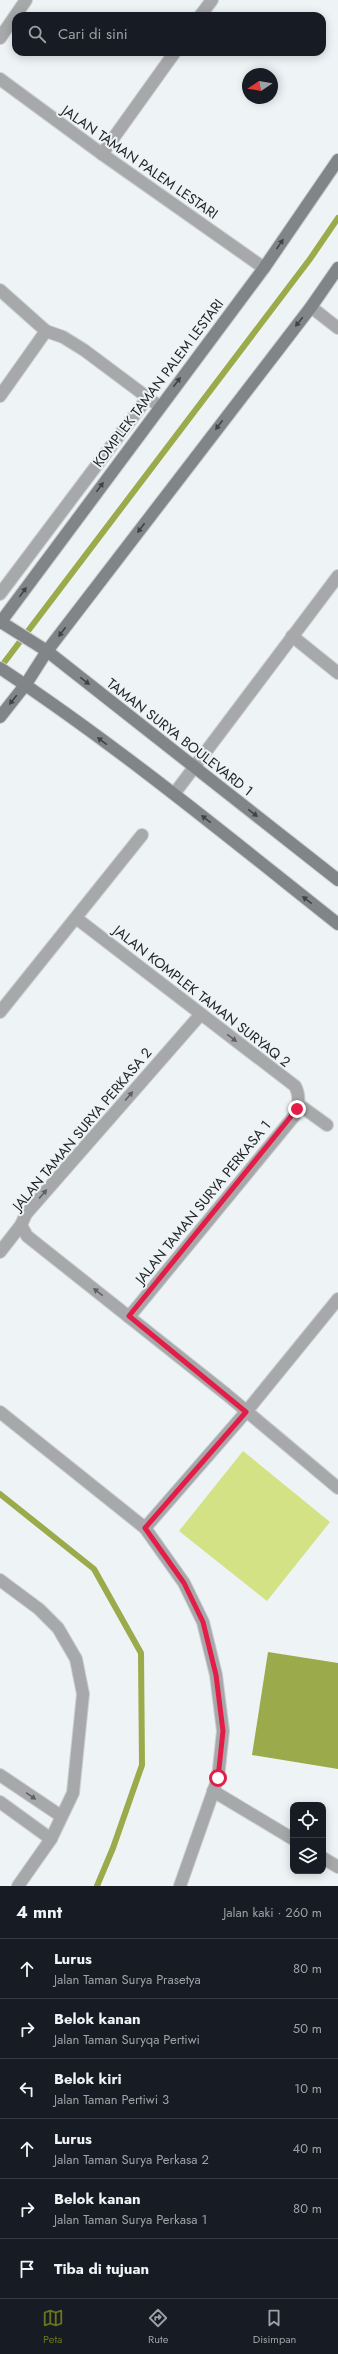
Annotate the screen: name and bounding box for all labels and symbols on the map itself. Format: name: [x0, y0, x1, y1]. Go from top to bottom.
north arrow: [242, 68, 278, 104]
street label: JALAN TAMAN PALEM LESTARI: [56, 99, 222, 224]
one-way arrow: [276, 239, 284, 250]
street label: KOMPLEK TAMAN PALEM LESTARI: [88, 295, 228, 471]
one-way arrow: [294, 316, 303, 327]
one-way arrow: [173, 377, 182, 388]
one-way arrow: [215, 419, 224, 430]
one-way arrow: [96, 481, 104, 492]
one-way arrow: [136, 523, 145, 534]
one-way arrow: [19, 586, 27, 597]
one-way arrow: [58, 626, 66, 637]
street label: TAMAN SURYA BOULEVARD 1: [103, 673, 257, 801]
one-way arrow: [79, 676, 90, 685]
one-way arrow: [9, 695, 17, 706]
one-way arrow: [97, 736, 108, 745]
one-way arrow: [248, 808, 259, 817]
one-way arrow: [200, 815, 211, 824]
one-way arrow: [302, 896, 313, 904]
street label: JALAN KOMPLEK TAMAN SURYAQ 2: [108, 919, 295, 1072]
one-way arrow: [226, 1033, 237, 1042]
street label: JALAN TAMAN SURYA PERKASA 2: [6, 1043, 156, 1216]
one-way arrow: [124, 1091, 133, 1101]
route end: [288, 1100, 306, 1118]
street label: JALAN TAMAN SURYA PERKASA 1: [129, 1116, 275, 1290]
one-way arrow: [39, 1189, 48, 1199]
one-way arrow: [92, 1288, 103, 1297]
route start: [209, 1769, 227, 1787]
one-way arrow: [25, 1792, 37, 1799]

